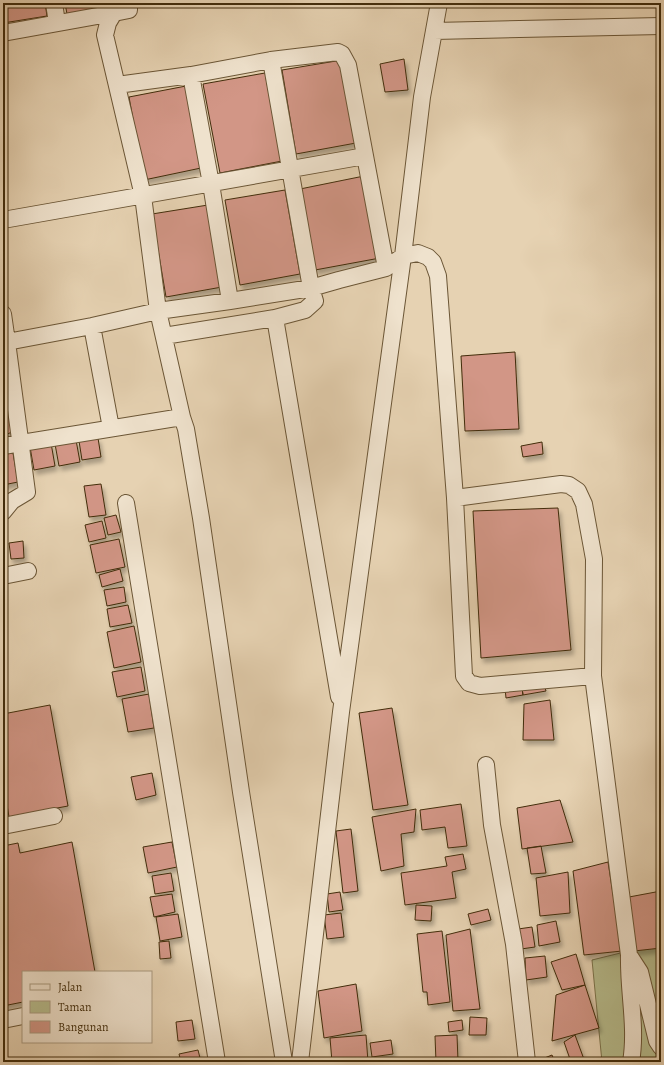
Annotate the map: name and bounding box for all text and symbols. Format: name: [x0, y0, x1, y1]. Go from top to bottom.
legend: [22, 971, 152, 1043]
text: Jalan: [58, 979, 83, 995]
text: Taman: [58, 999, 92, 1015]
text: Bangunan: [58, 1019, 109, 1035]

